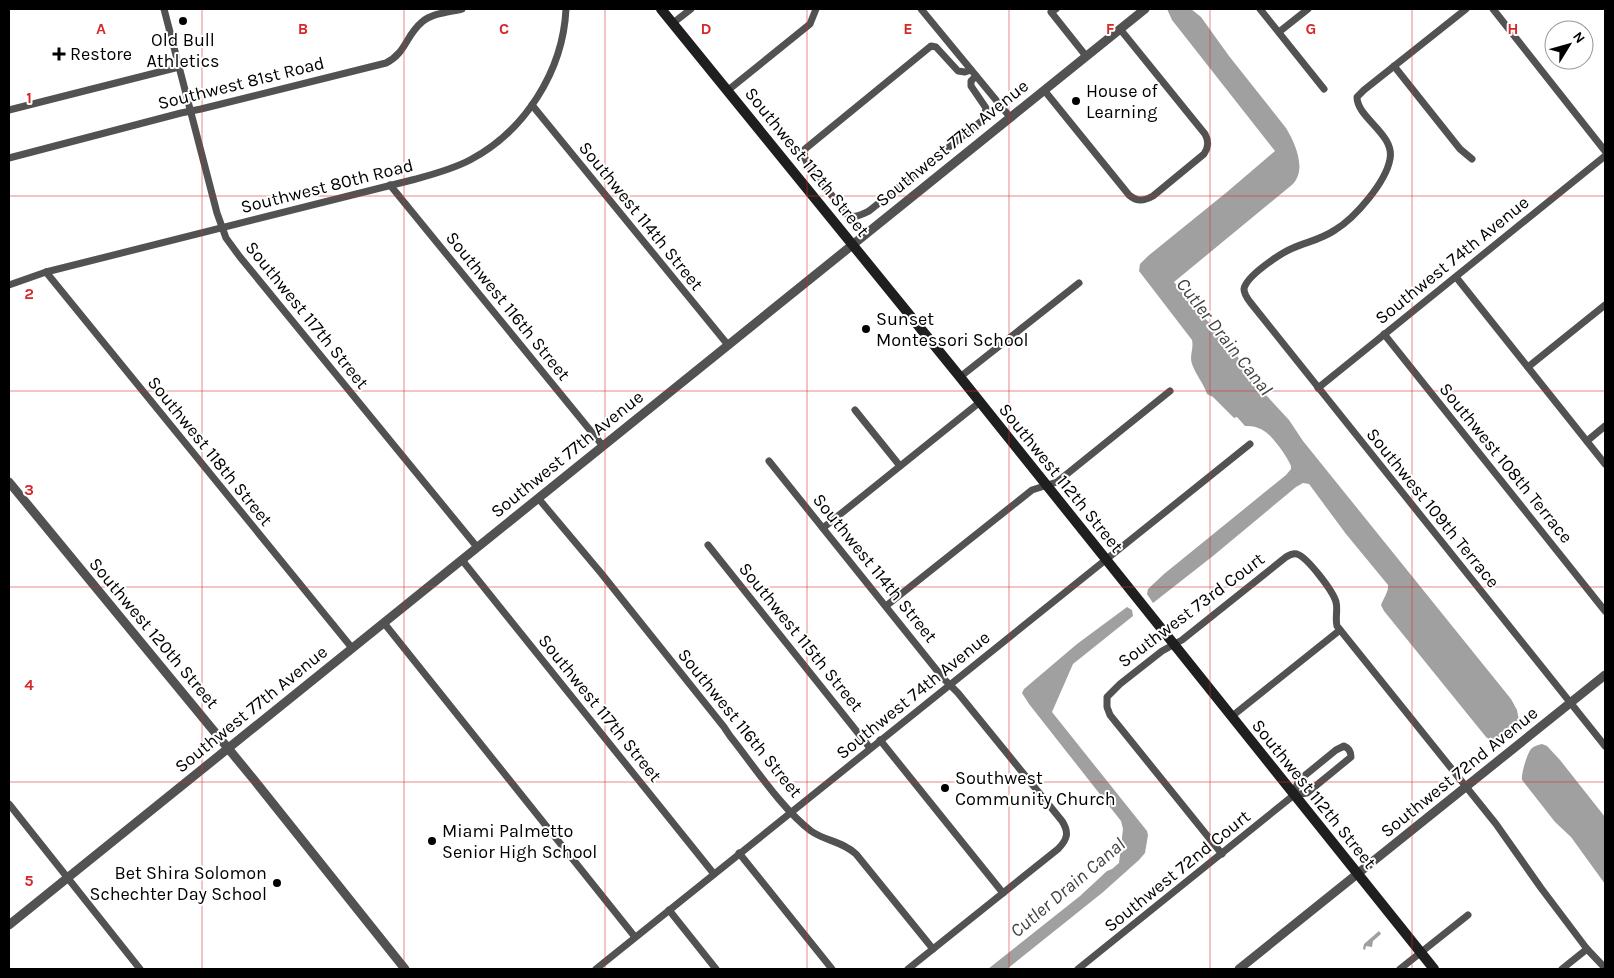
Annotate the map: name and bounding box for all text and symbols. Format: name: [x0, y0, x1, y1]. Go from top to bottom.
marker: Old Bull Athletics: [177, 15, 189, 27]
text: A: [96, 19, 106, 38]
text: B: [298, 19, 308, 38]
text: C: [499, 19, 509, 38]
text: D: [701, 19, 712, 38]
text: E: [903, 19, 913, 38]
text: F: [1106, 19, 1115, 38]
text: G: [1306, 19, 1316, 38]
text: H: [1507, 19, 1519, 38]
north arrow: [1544, 20, 1594, 70]
text: N: [1569, 28, 1589, 47]
place label: Old Bull Athletics: [146, 29, 220, 72]
place label: Restore: [70, 43, 132, 65]
marker: Restore: [52, 47, 66, 61]
street label: Southwest 81st Road: [155, 52, 327, 114]
street label: Southwest 77th Avenue: [871, 75, 1033, 211]
place label: House of Learning: [1086, 80, 1159, 123]
street label: Southwest 112th Street: [740, 83, 874, 241]
text: 1: [26, 88, 32, 107]
marker: House of Learning: [1070, 95, 1082, 107]
street label: Southwest 114th Street: [574, 137, 708, 295]
street label: Southwest 80th Road: [238, 154, 416, 218]
street label: Southwest 74th Avenue: [1371, 191, 1533, 329]
street label: Southwest 116th Street: [441, 227, 575, 385]
street label: Southwest 117th Street: [241, 237, 373, 393]
water label: Cutler Drain Canal: [1172, 273, 1277, 400]
text: 2: [24, 284, 34, 303]
place label: Sunset Montessori School: [876, 308, 1029, 351]
marker: Sunset Montessori School: [860, 323, 872, 335]
street label: Southwest 118th Street: [143, 372, 277, 530]
street label: Southwest 108th Terrace: [1435, 378, 1577, 548]
street label: Southwest 77th Avenue: [486, 386, 648, 522]
street label: Southwest 112th Street: [994, 399, 1128, 557]
street label: Southwest 109th Terrace: [1362, 424, 1504, 592]
text: 3: [24, 480, 34, 499]
street label: Southwest 114th Street: [808, 489, 942, 647]
street label: Southwest 73rd Court: [1113, 548, 1269, 672]
street label: Southwest 120th Street: [84, 553, 224, 713]
street label: Southwest 115th Street: [734, 558, 868, 716]
street label: Southwest 74th Avenue: [832, 626, 994, 764]
street label: Southwest 117th Street: [534, 630, 666, 786]
street label: Southwest 77th Avenue: [170, 641, 332, 777]
street label: Southwest 116th Street: [673, 644, 807, 802]
text: 4: [24, 675, 34, 694]
street label: Southwest 72nd Avenue: [1376, 702, 1542, 842]
street label: Southwest 112th Street: [1247, 715, 1381, 873]
place label: Southwest Community Church: [955, 767, 1116, 810]
marker: Southwest Community Church: [939, 782, 951, 794]
street label: Southwest 72nd Court: [1099, 805, 1255, 937]
place label: Miami Palmetto Senior High School: [442, 820, 597, 863]
water label: Cutler Drain Canal: [1006, 833, 1130, 942]
marker: Miami Palmetto Senior High School: [426, 835, 438, 847]
place label: Bet Shira Solomon Schechter Day School: [90, 862, 267, 905]
text: 5: [24, 871, 34, 890]
marker: Bet Shira Solomon Schechter Day School: [271, 877, 283, 889]

